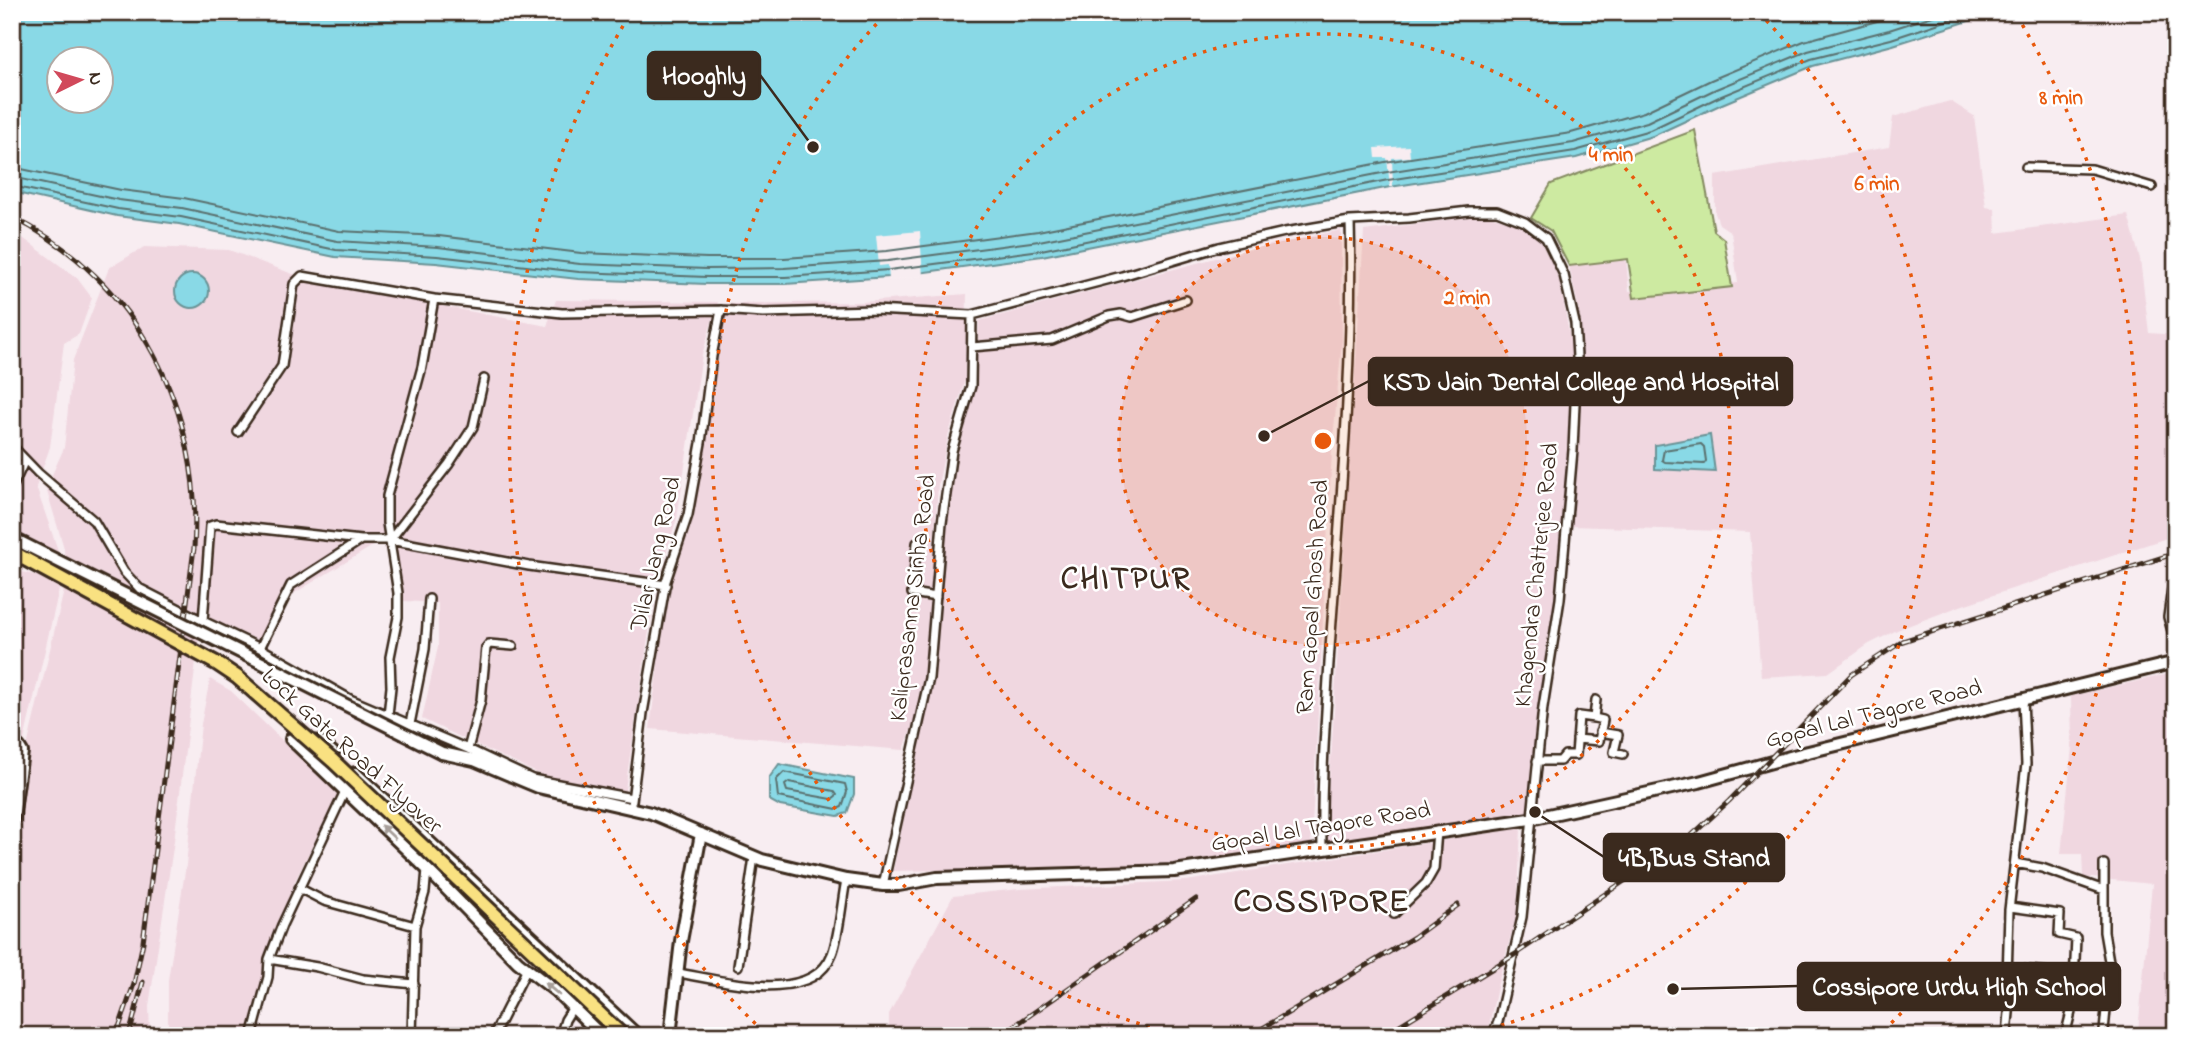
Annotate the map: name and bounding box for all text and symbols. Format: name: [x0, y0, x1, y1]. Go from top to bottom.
north arrow: [46, 46, 116, 116]
callout: Hooghly: [648, 52, 760, 99]
text: Hooghly: [662, 59, 746, 98]
text: N: [80, 71, 108, 86]
text: 8 min: [2038, 84, 2083, 114]
text: 4 min: [1589, 141, 1633, 171]
text: 6 min: [1855, 170, 1899, 200]
text: 2 min: [1443, 284, 1490, 314]
callout: KSD Jain Dental College and Hospital: [1369, 358, 1792, 405]
text: KSD Jain Dental College and Hospital: [1383, 365, 1779, 404]
centre of rings: [1311, 429, 1335, 453]
street label: Khagendra Chatterjee Road: [1507, 441, 1569, 709]
street label: Kaliprasanna Sinha Road: [881, 472, 947, 723]
street label: Dilar Jang Road: [622, 473, 692, 636]
street label: Ram Gopal Ghosh Road: [1288, 478, 1340, 716]
district label: CHITPUR: [1061, 557, 1191, 604]
street label: Lock Gate Road Flyover: [252, 661, 450, 844]
street label: Gopal Lal Tagore Road: [1762, 671, 1986, 759]
street label: Gopal Lal Tagore Road: [1209, 793, 1434, 863]
one-way arrow: [379, 824, 397, 840]
callout: 4B,Bus Stand: [1604, 834, 1784, 881]
text: 4B,Bus Stand: [1618, 841, 1770, 879]
district label: COSSIPORE: [1233, 880, 1411, 927]
callout: Cossipore Urdu High School: [1798, 963, 2120, 1010]
text: Cossipore Urdu High School: [1812, 970, 2106, 1009]
one-way arrow: [544, 982, 561, 997]

